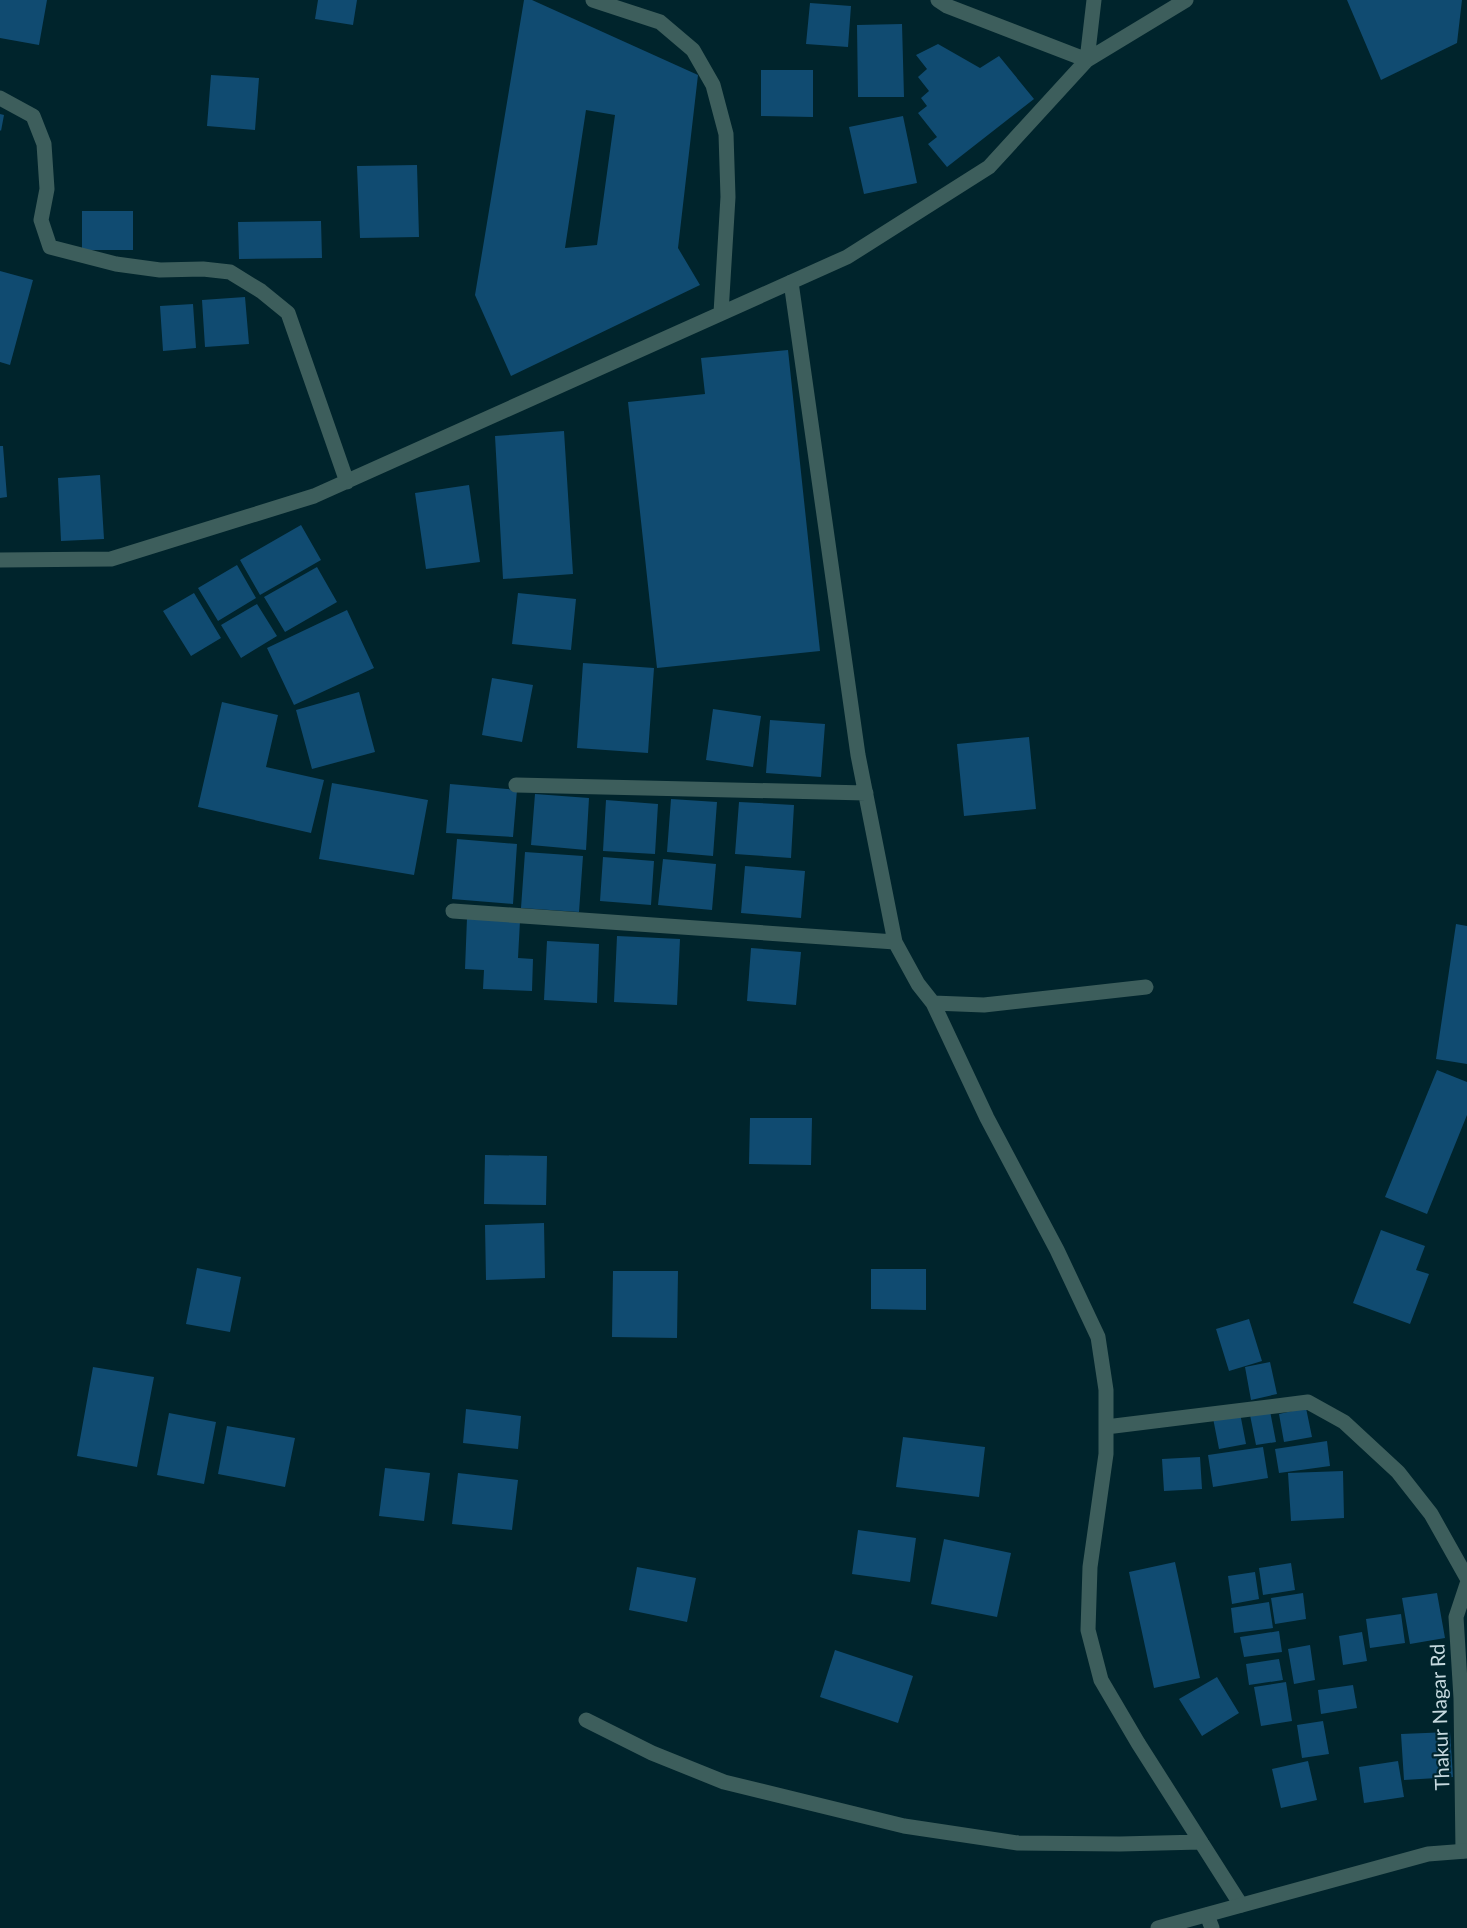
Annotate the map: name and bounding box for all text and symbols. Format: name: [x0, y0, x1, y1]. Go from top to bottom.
street label: Thakur Nagar Rd: [1424, 1643, 1454, 1791]

